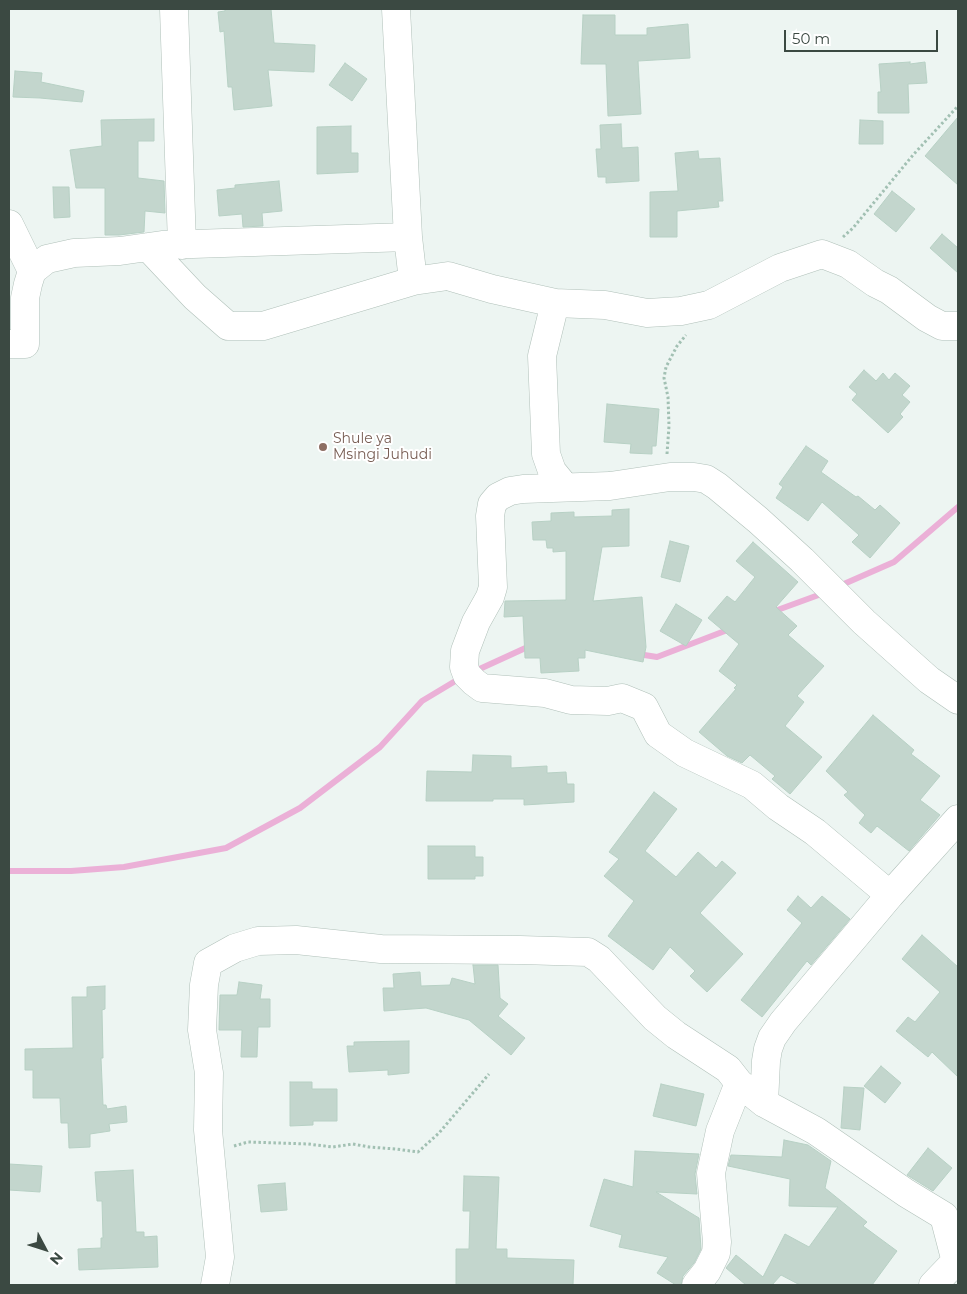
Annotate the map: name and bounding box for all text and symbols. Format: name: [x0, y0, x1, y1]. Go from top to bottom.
scale bar: [787, 20, 941, 52]
text: 50 m: [792, 29, 830, 48]
place label: Shule ya Msingi Juhudi: [333, 431, 432, 464]
marker: Shule ya Msingi Juhudi: [317, 441, 329, 453]
north arrow: [20, 1224, 70, 1274]
text: N: [46, 1249, 67, 1269]

